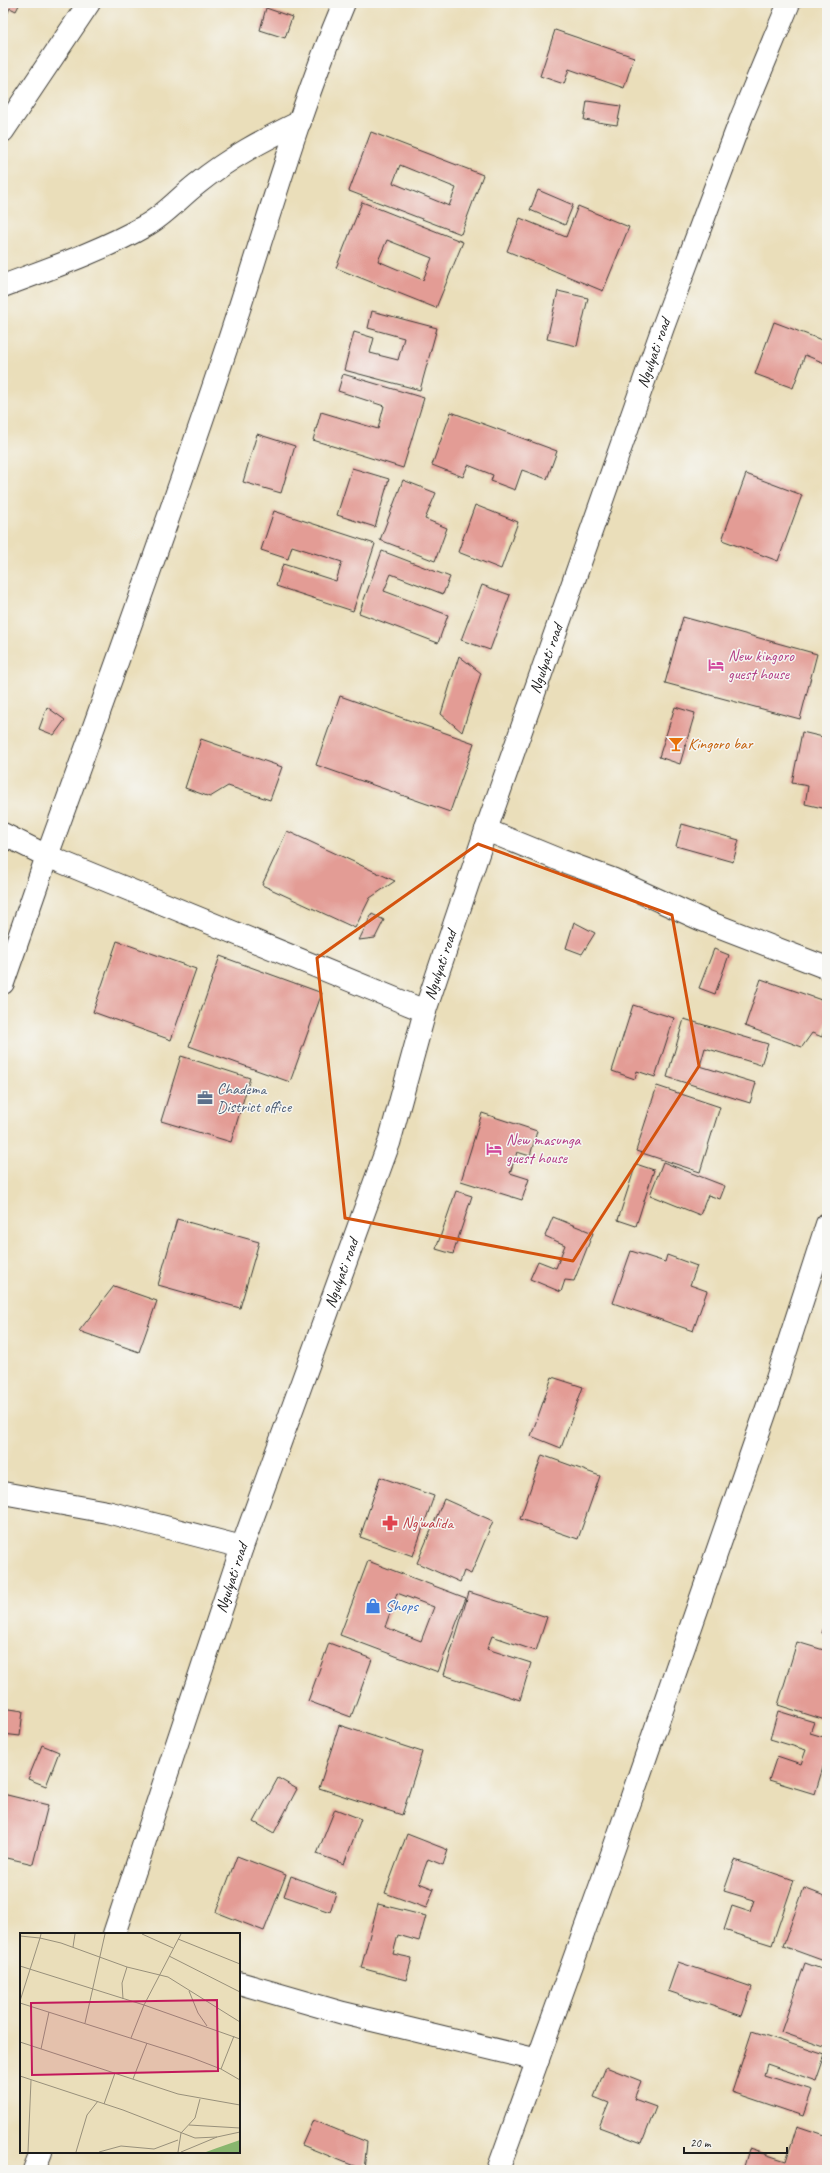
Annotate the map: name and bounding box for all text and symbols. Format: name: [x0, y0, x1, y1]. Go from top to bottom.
street label: Ngulyati road: [632, 313, 676, 390]
street label: Ngulyati road: [525, 619, 569, 696]
place label: New kingoro guest house: [728, 646, 795, 684]
hotel icon: New kingoro guest house: [707, 656, 725, 674]
place label: Kingoro bar: [688, 734, 754, 754]
bar icon: Kingoro bar: [667, 735, 685, 753]
street label: Ngulyati road: [420, 925, 462, 1002]
place label: Chadema District office: [217, 1079, 293, 1117]
office icon: Chadema District office: [196, 1089, 214, 1107]
place label: New masunga guest house: [506, 1130, 582, 1168]
hotel icon: New masunga guest house: [485, 1140, 503, 1158]
street label: Ngulyati road: [320, 1233, 364, 1311]
place label: Ng'walida: [402, 1513, 455, 1533]
pharmacy icon: Ng'walida: [381, 1514, 399, 1532]
street label: Ngulyati road: [211, 1538, 254, 1615]
place label: Shops: [385, 1596, 419, 1616]
shop icon: Shops: [364, 1597, 382, 1615]
inset map: [20, 1933, 240, 2153]
scale bar: [684, 2129, 787, 2155]
text: 20 m: [690, 2135, 712, 2151]

